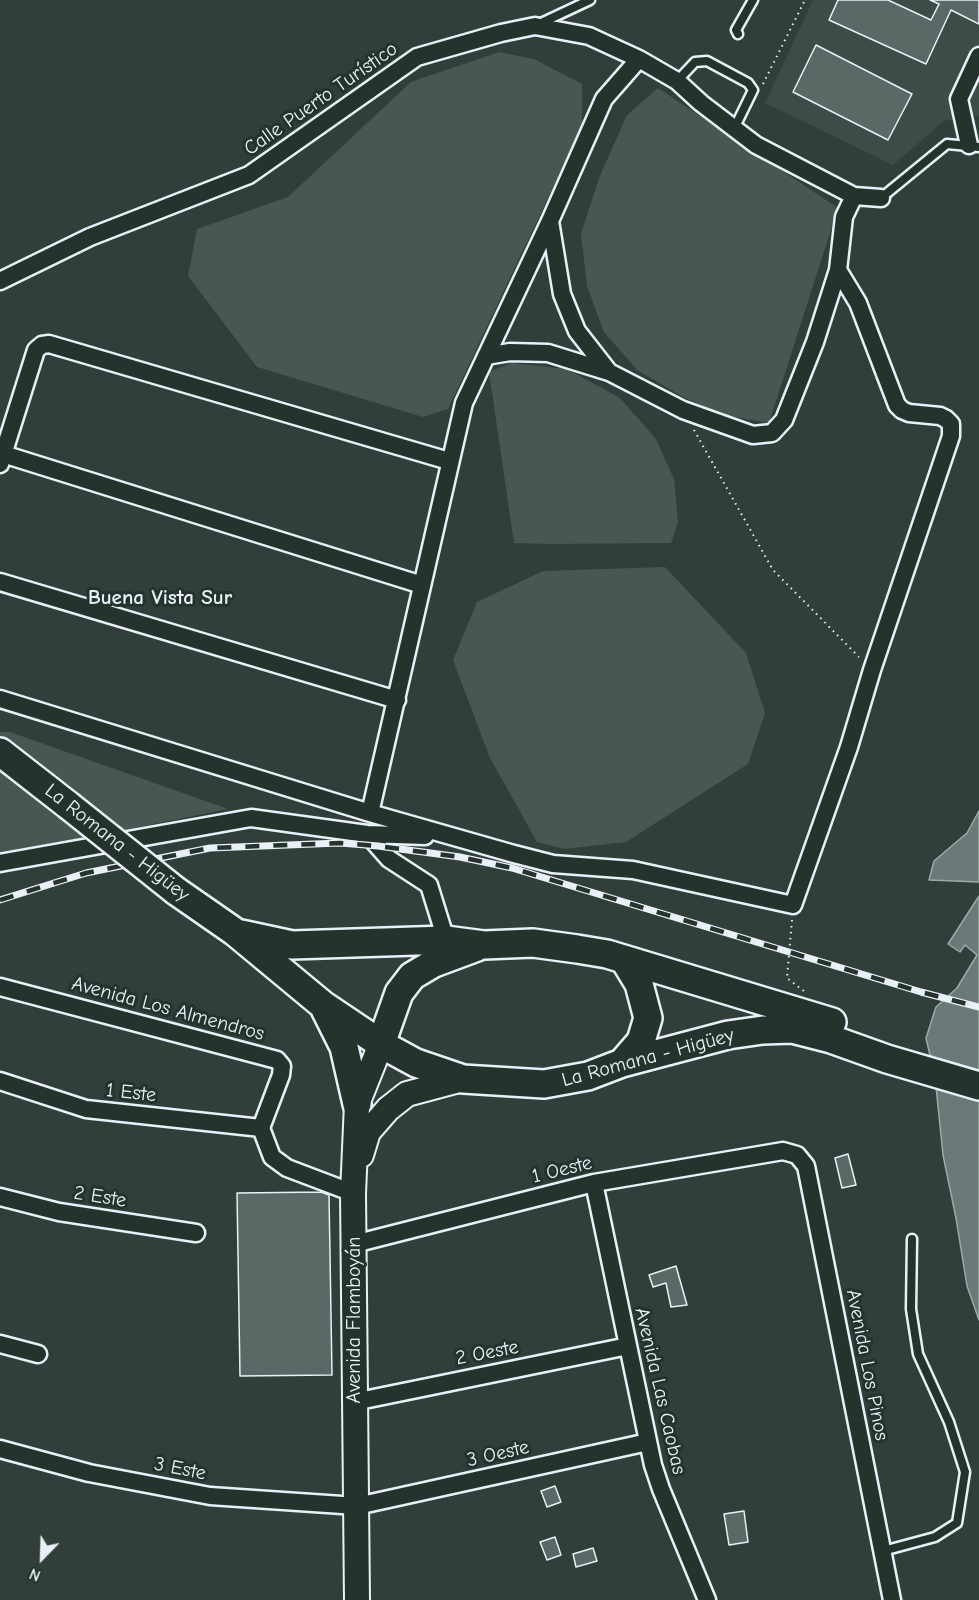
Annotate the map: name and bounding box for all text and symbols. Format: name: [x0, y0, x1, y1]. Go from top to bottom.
street label: Calle Puerto Turístico: [240, 37, 402, 161]
district label: Buena Vista Sur: [88, 585, 232, 611]
street label: La Romana - Higüey: [40, 779, 194, 907]
street label: Avenida Los Almendros: [69, 972, 267, 1046]
street label: La Romana - Higüey: [559, 1023, 737, 1093]
street label: 1 Este: [105, 1078, 157, 1108]
street label: 1 Oeste: [530, 1151, 594, 1189]
street label: 2 Este: [72, 1181, 128, 1213]
street label: Avenida Flamboyán: [342, 1237, 366, 1403]
street label: Avenida Los Pinos: [841, 1287, 893, 1443]
street label: Avenida Las Caobas: [629, 1305, 691, 1477]
street label: 2 Oeste: [454, 1335, 520, 1371]
street label: 3 Oeste: [465, 1435, 531, 1473]
street label: 3 Este: [152, 1452, 208, 1486]
north arrow: [12, 1528, 72, 1588]
text: N: [27, 1564, 43, 1585]

